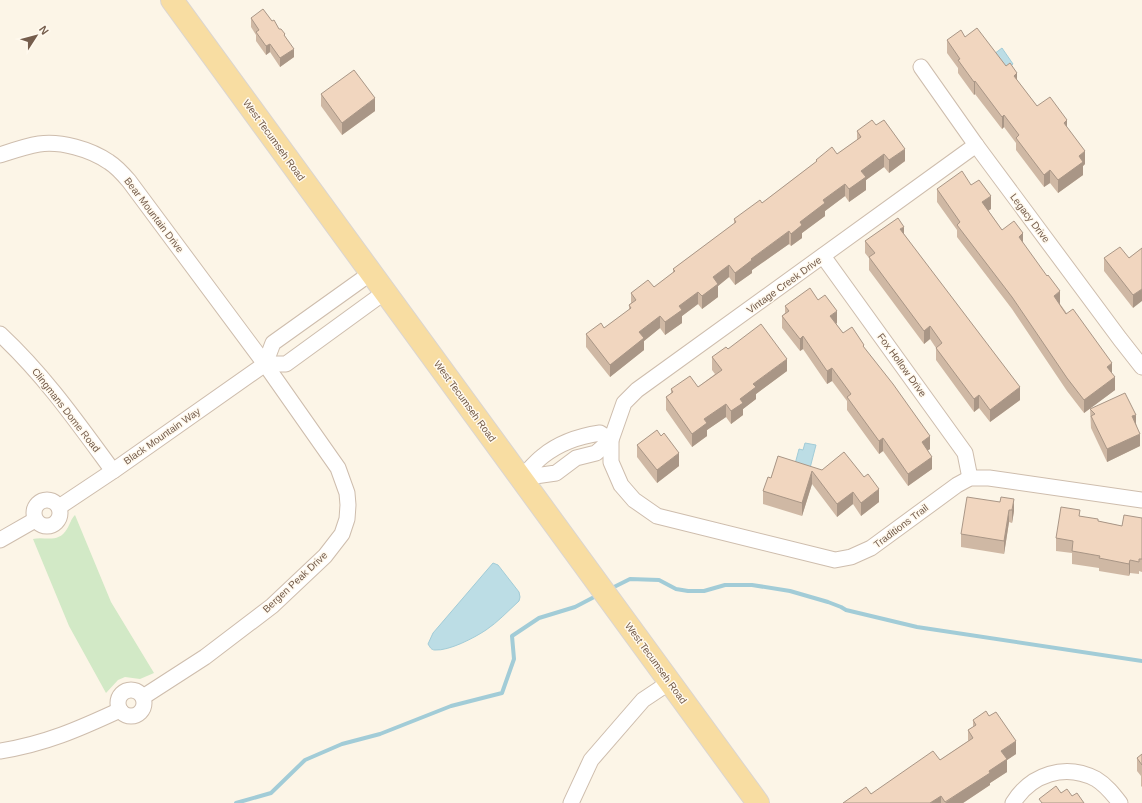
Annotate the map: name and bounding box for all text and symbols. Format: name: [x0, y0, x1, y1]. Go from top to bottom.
north arrow: [16, 16, 56, 56]
text: N: [37, 23, 51, 37]
street label: West Tecumseh Road: [241, 97, 307, 183]
street label: Bear Mountain Drive: [122, 175, 186, 255]
street label: Legacy Drive: [1008, 191, 1052, 245]
street label: Vintage Creek Drive: [745, 254, 824, 316]
street label: Fox Hollow Drive: [875, 331, 929, 399]
street label: West Tecumseh Road: [432, 358, 498, 444]
street label: Clingmans Dome Road: [30, 366, 102, 454]
street label: Black Mountain Way: [122, 405, 202, 467]
street label: Traditions Trail: [872, 502, 930, 550]
street label: Bergen Peak Drive: [261, 549, 330, 615]
street label: West Tecumseh Road: [623, 620, 689, 706]

